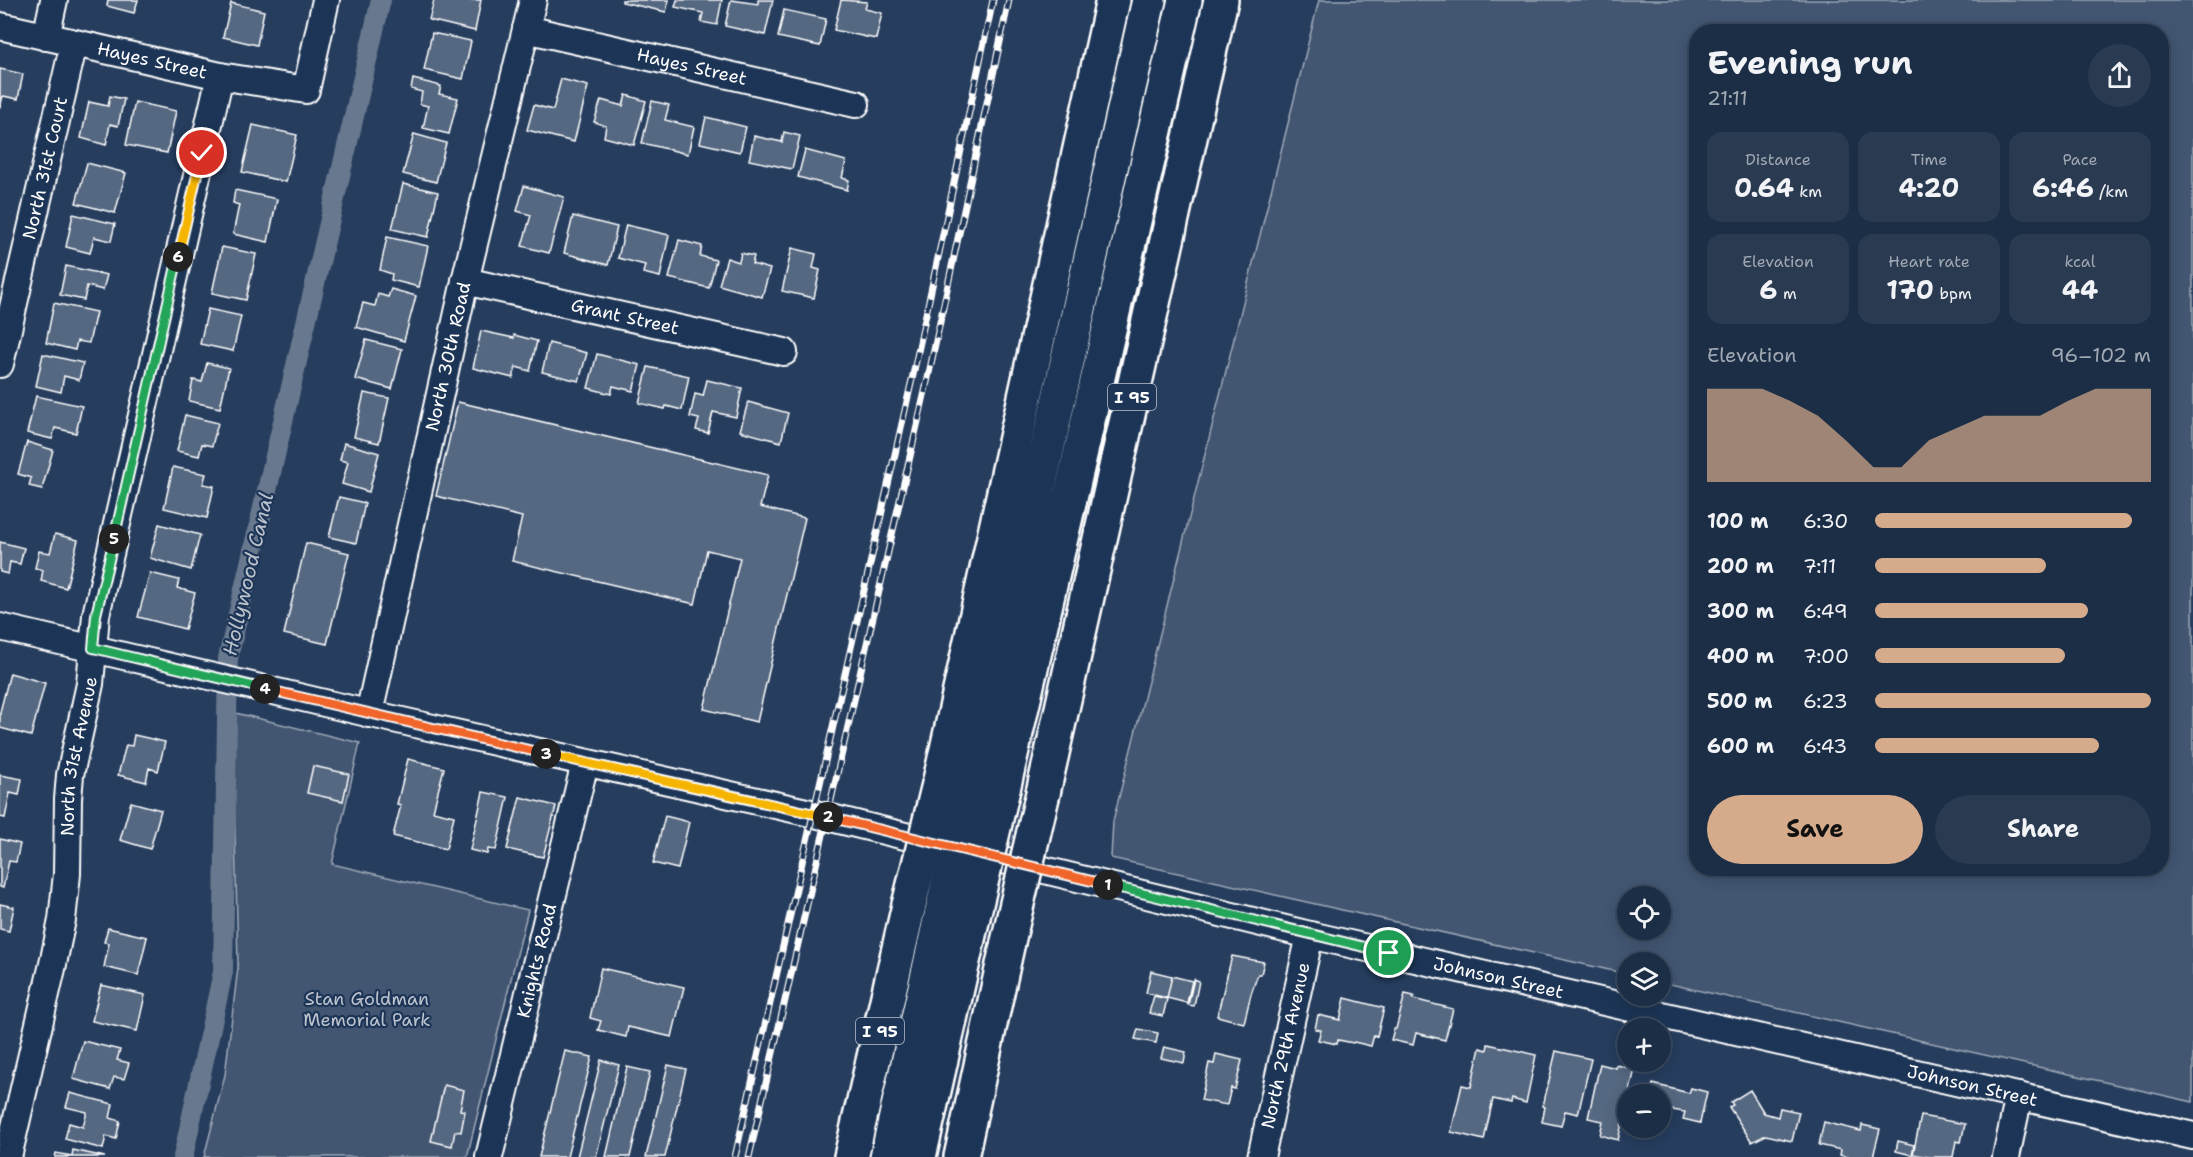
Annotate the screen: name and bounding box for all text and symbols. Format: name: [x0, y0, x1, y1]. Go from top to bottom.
street label: Hayes Street: [95, 36, 210, 85]
text: Evening run: [1707, 40, 1913, 85]
street label: Hayes Street: [634, 43, 749, 91]
button: share: [2088, 44, 2151, 107]
text: 21:11: [1707, 85, 1748, 111]
street label: North 31st Court: [17, 94, 73, 242]
pin: [176, 127, 227, 178]
icon: check: [185, 136, 218, 169]
text: Distance: [1745, 149, 1811, 170]
text: Time: [1911, 149, 1947, 170]
text: Pace: [2062, 149, 2098, 170]
text: 0.64: [1734, 170, 1794, 205]
text: 4:20: [1899, 170, 1959, 205]
text: 6:46: [2032, 170, 2094, 205]
text: km: [1794, 181, 1822, 202]
text: /km: [2094, 181, 2128, 202]
pin: 6: [163, 242, 193, 272]
text: 6: [172, 246, 184, 267]
text: Elevation: [1742, 251, 1814, 272]
text: Heart rate: [1888, 251, 1970, 272]
text: kcal: [2064, 251, 2096, 272]
text: 6: [1759, 272, 1777, 307]
text: 170: [1886, 272, 1934, 307]
text: 44: [2062, 272, 2098, 307]
street label: North 30th Road: [420, 280, 476, 434]
text: m: [1777, 283, 1797, 304]
text: bpm: [1934, 283, 1972, 304]
street label: Grant Street: [569, 293, 682, 340]
text: Elevation: [1707, 342, 1797, 368]
text: 96–102 m: [2051, 342, 2151, 368]
road number: I 95: [1108, 384, 1156, 410]
water label: Hollywood Canal: [217, 490, 279, 658]
text: 100 m: [1707, 508, 1769, 534]
text: 6:30: [1803, 508, 1848, 534]
pin: 5: [99, 524, 129, 554]
text: 5: [109, 528, 119, 549]
text: 200 m: [1707, 553, 1774, 579]
text: 7:11: [1803, 553, 1836, 579]
text: 300 m: [1707, 598, 1774, 624]
text: 6:49: [1803, 598, 1848, 624]
text: 400 m: [1707, 643, 1774, 669]
text: 7:00: [1803, 643, 1849, 669]
pin: 4: [250, 674, 280, 704]
street label: North 31st Avenue: [56, 676, 103, 836]
text: 4: [259, 678, 271, 699]
text: 500 m: [1707, 688, 1773, 714]
text: 6:23: [1803, 688, 1848, 714]
text: 600 m: [1707, 733, 1774, 759]
text: 6:43: [1803, 733, 1847, 759]
pin: 3: [531, 739, 561, 769]
text: 3: [540, 743, 552, 764]
button: Save: [1707, 795, 1923, 864]
button: Share: [1935, 795, 2151, 864]
pin: 2: [813, 802, 843, 832]
text: 2: [822, 806, 834, 827]
pin: 1: [1093, 870, 1123, 900]
text: 1: [1104, 874, 1112, 895]
map controls: [1617, 886, 1671, 1138]
button: locate: [1617, 886, 1671, 940]
street label: Knights Road: [511, 901, 562, 1020]
pin: [1363, 927, 1414, 978]
icon: arrive: [1372, 936, 1405, 969]
street label: Johnson Street: [1431, 951, 1566, 1004]
button: layers: [1617, 952, 1671, 1006]
street label: North 29th Avenue: [1256, 960, 1316, 1131]
park label: Stan Goldman Memorial Park: [303, 987, 431, 1032]
road number: I 95: [856, 1018, 904, 1044]
button: +: [1617, 1018, 1671, 1072]
street label: Johnson Street: [1905, 1059, 2040, 1112]
button: −: [1617, 1084, 1671, 1138]

